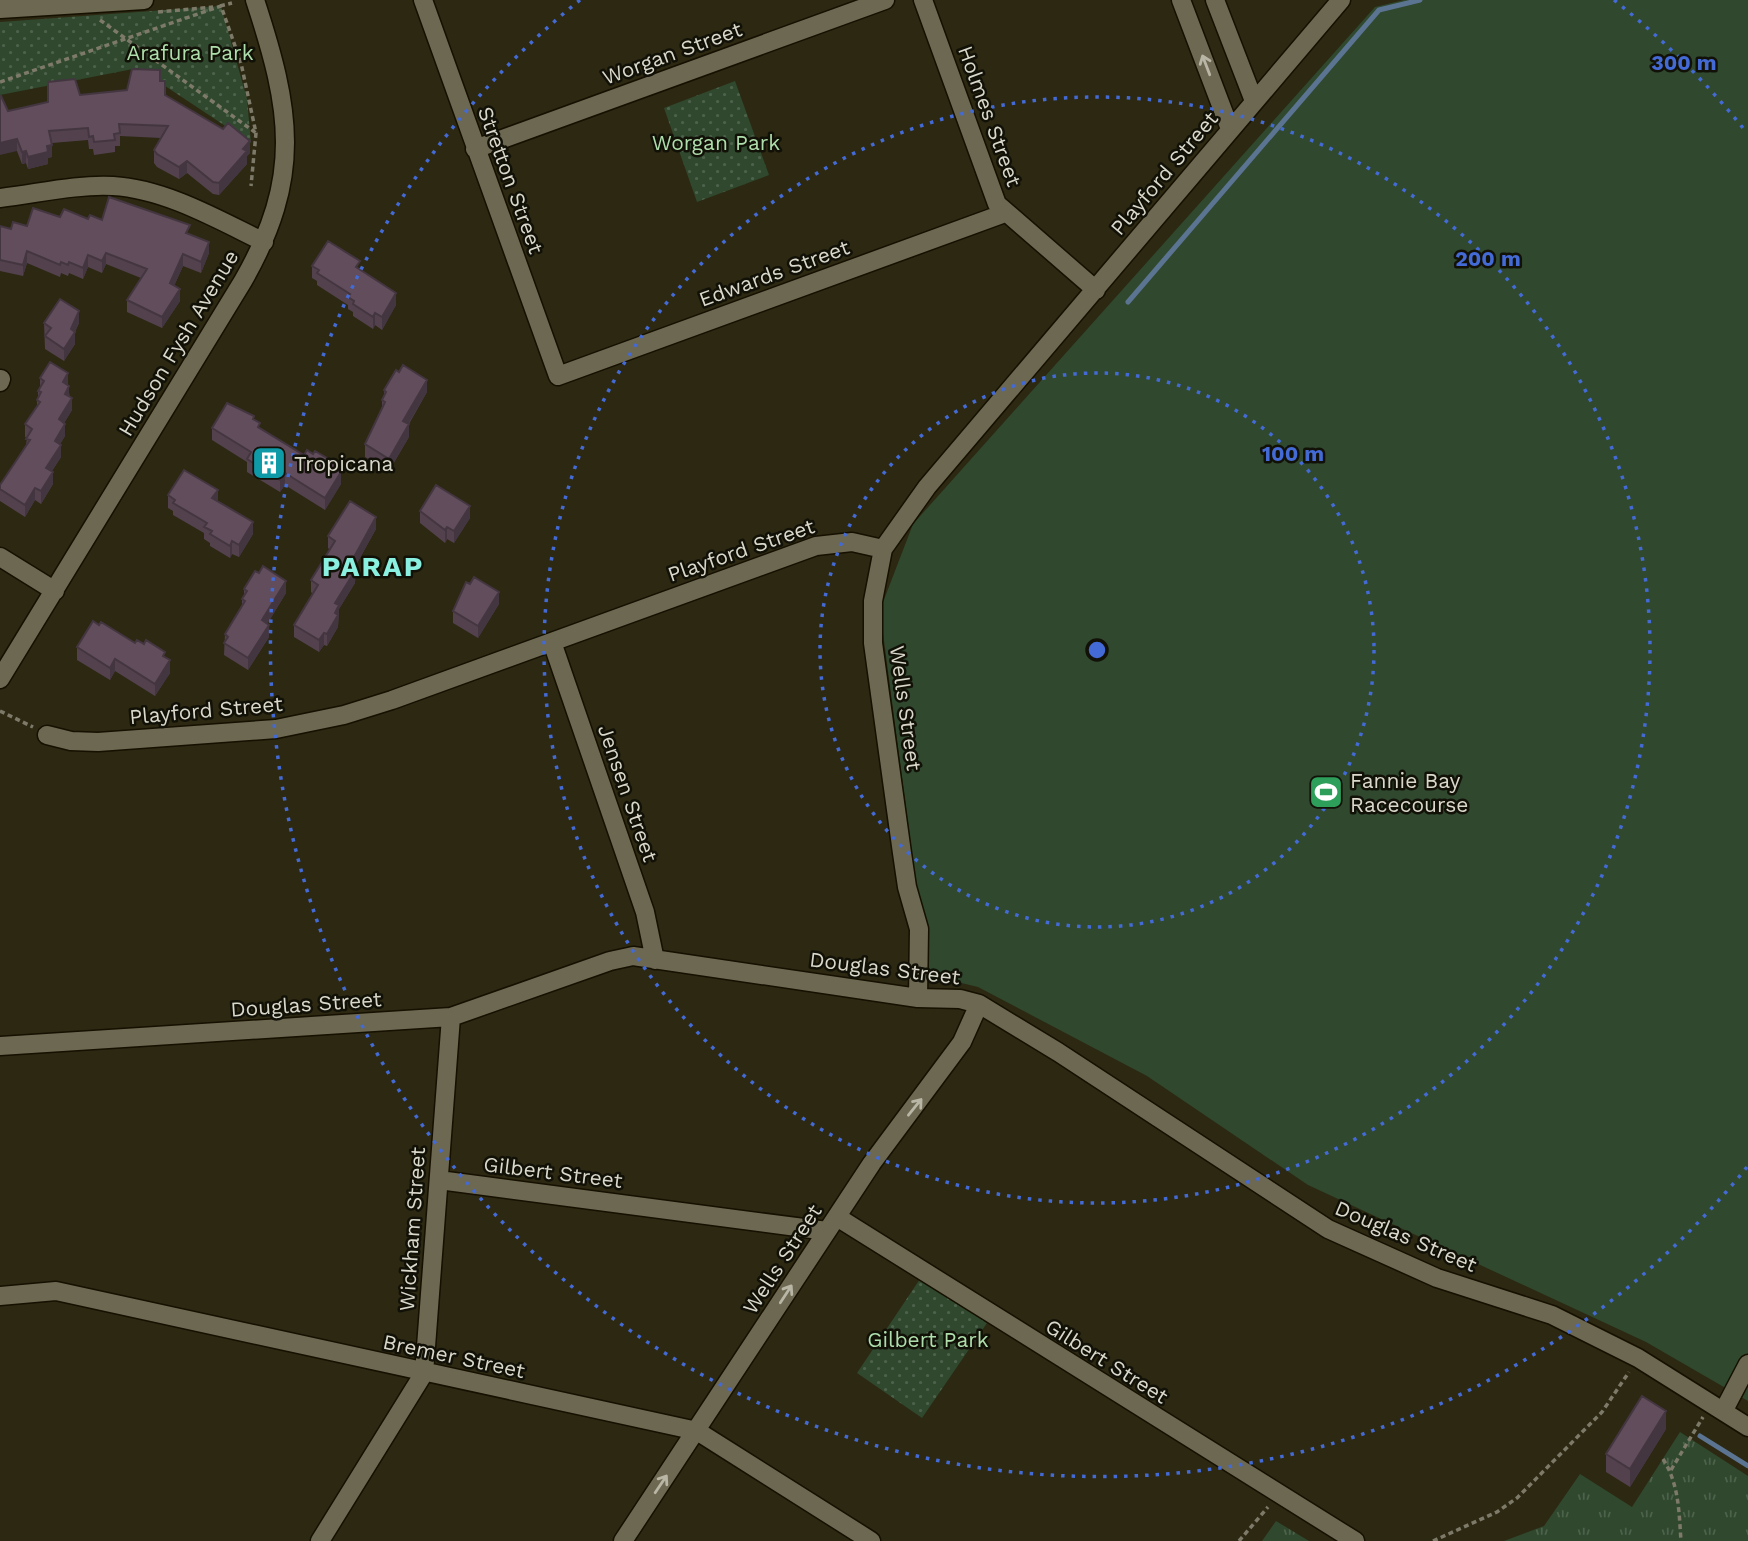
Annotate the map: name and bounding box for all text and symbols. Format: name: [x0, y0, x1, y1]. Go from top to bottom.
street label: Worgan Street: [599, 16, 745, 90]
park label: Arafura Park: [126, 40, 254, 65]
street label: Holmes Street: [953, 42, 1027, 190]
text: 300 m: [1651, 50, 1717, 75]
one-way arrow: [1199, 55, 1211, 77]
street label: Stretton Street: [473, 103, 549, 257]
street label: Playford Street: [1105, 106, 1223, 240]
park label: Worgan Park: [652, 130, 780, 155]
street label: Edwards Street: [695, 234, 853, 312]
street label: Hudson Fysh Avenue: [112, 245, 244, 441]
text: 200 m: [1455, 246, 1521, 271]
text: 100 m: [1262, 441, 1324, 466]
building icon: Tropicana: [250, 444, 288, 482]
place label: Tropicana: [294, 451, 393, 476]
street label: Playford Street: [664, 513, 818, 587]
district label: PARAP: [322, 550, 424, 583]
centre of rings: [1085, 638, 1109, 662]
street label: Wells Street: [885, 644, 927, 772]
street label: Playford Street: [128, 691, 284, 729]
street label: Jensen Street: [593, 721, 663, 865]
place label: Fannie Bay Racecourse: [1350, 768, 1468, 817]
sports icon: Fannie Bay Racecourse: [1307, 773, 1345, 811]
street label: Douglas Street: [808, 946, 962, 990]
street label: Douglas Street: [230, 986, 383, 1022]
one-way arrow: [907, 1098, 923, 1116]
street label: Wickham Street: [394, 1146, 430, 1312]
street label: Gilbert Street: [482, 1151, 624, 1193]
street label: Douglas Street: [1331, 1195, 1481, 1277]
street label: Wells Street: [737, 1199, 827, 1319]
one-way arrow: [779, 1285, 793, 1305]
street label: Gilbert Street: [1041, 1313, 1173, 1409]
park label: Gilbert Park: [867, 1327, 989, 1352]
street label: Bremer Street: [381, 1329, 528, 1383]
one-way arrow: [654, 1475, 668, 1494]

